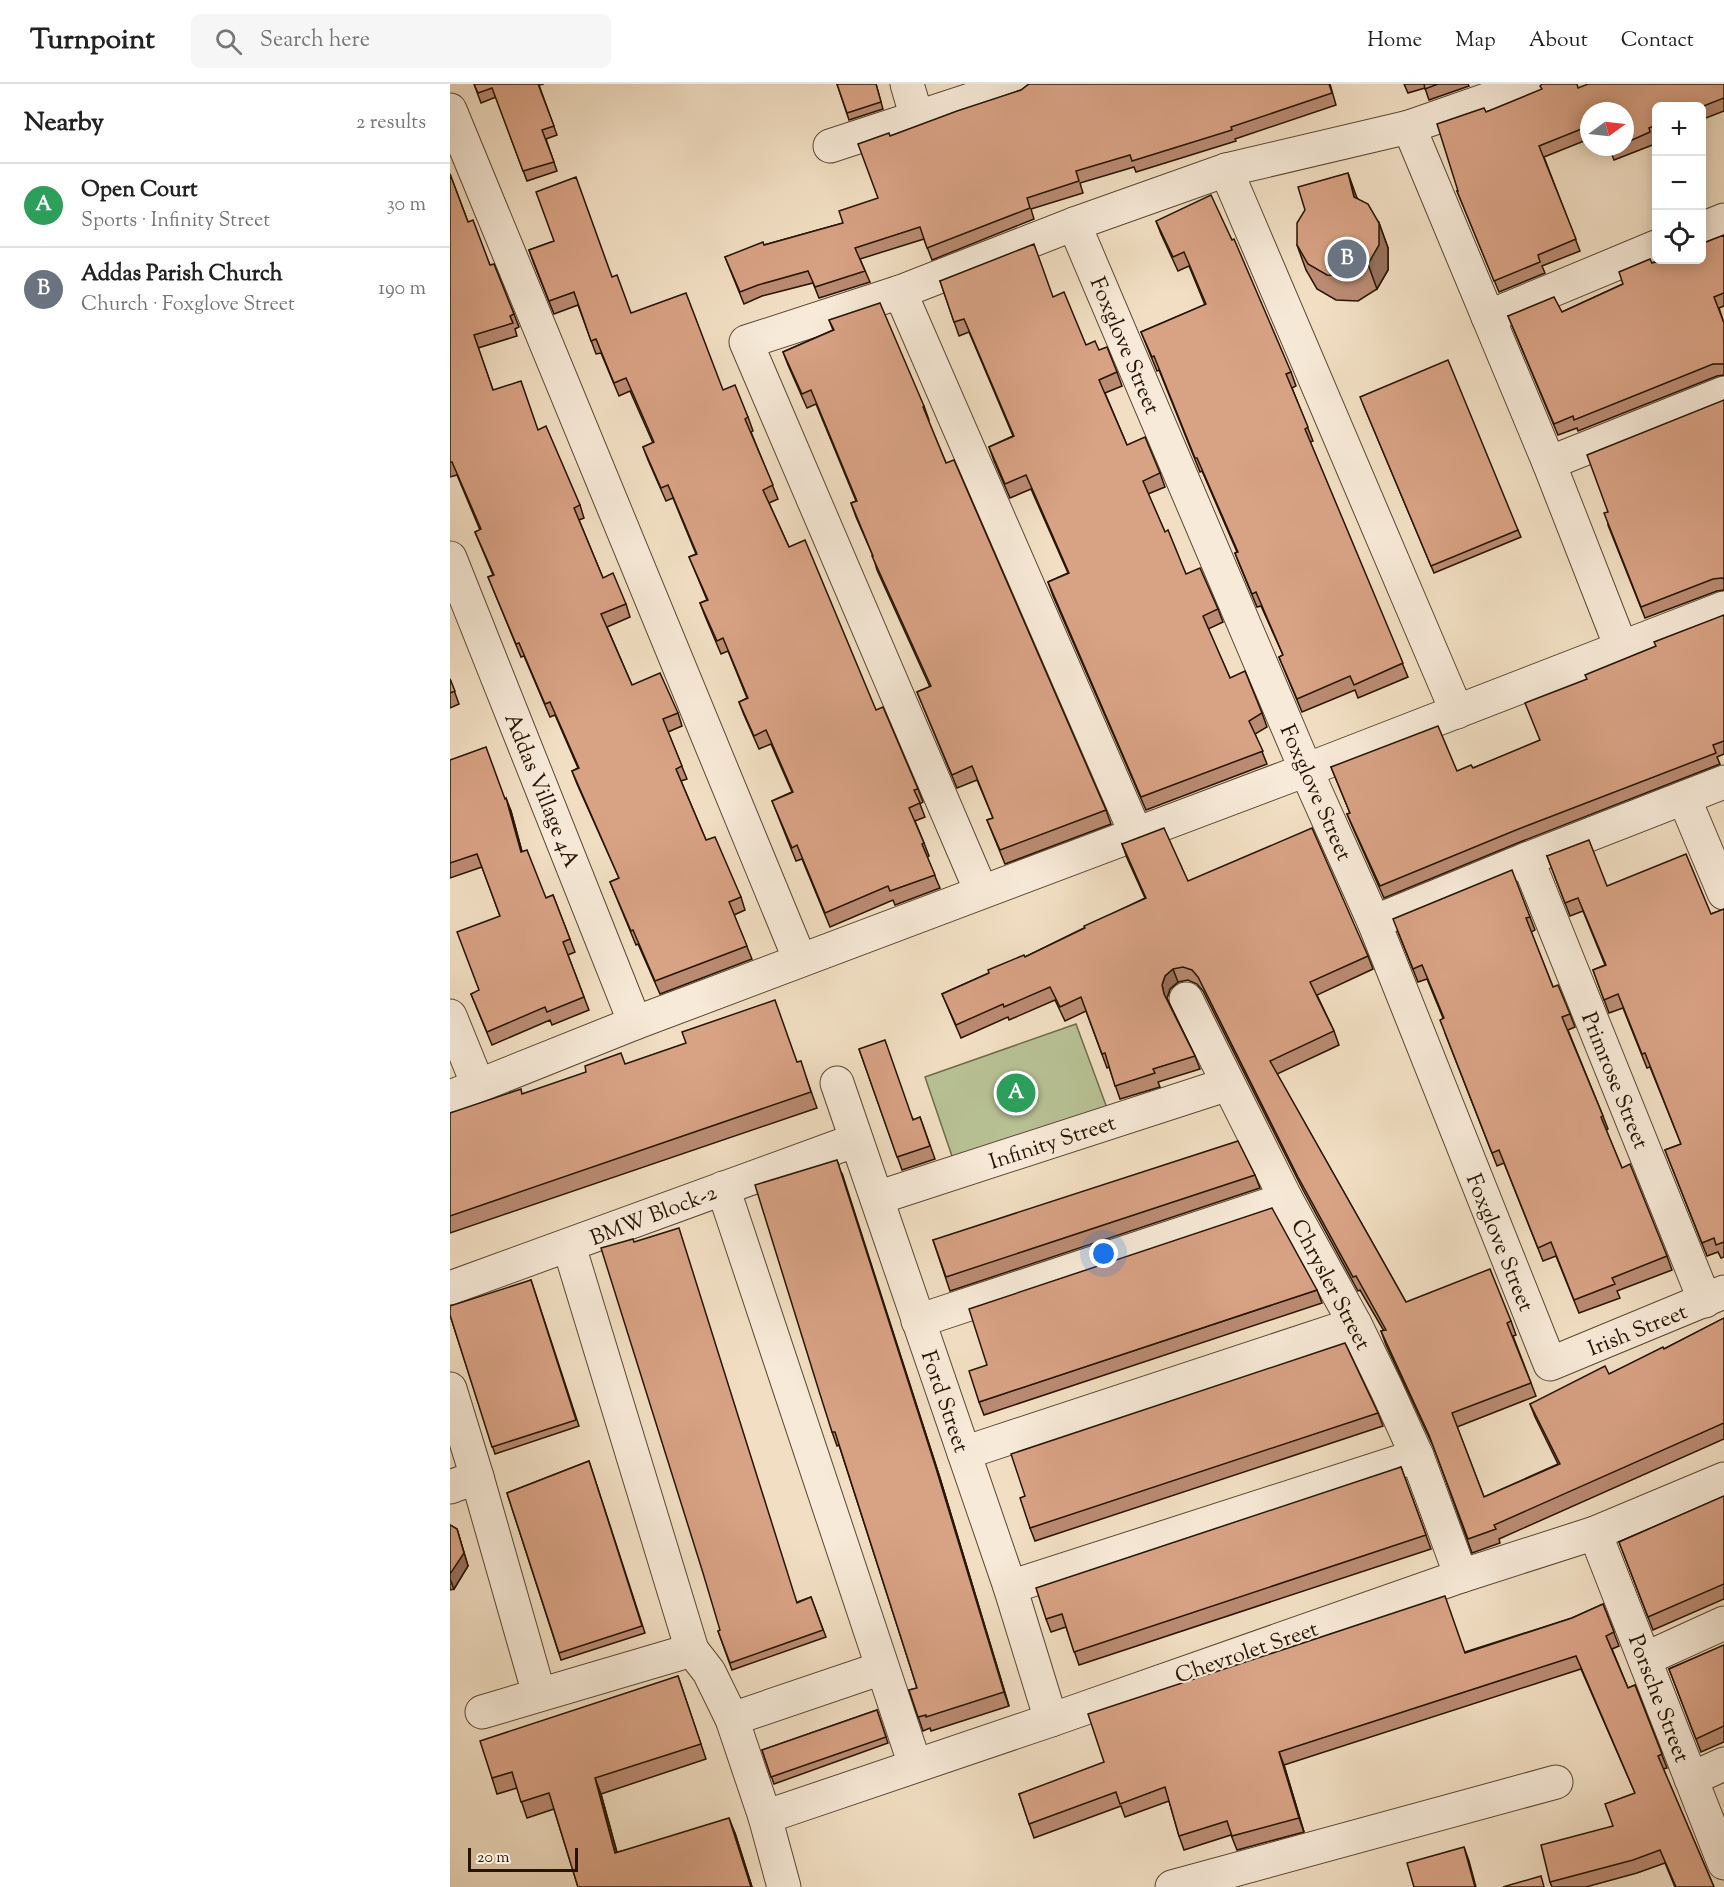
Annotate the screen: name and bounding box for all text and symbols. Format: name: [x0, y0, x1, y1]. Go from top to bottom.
search box: [191, 14, 611, 68]
text: Turnpoint: [30, 21, 155, 61]
icon: search: [212, 25, 245, 58]
text: Search here: [260, 25, 370, 57]
text: Home: [1367, 26, 1422, 56]
text: Map: [1455, 26, 1496, 56]
text: About: [1529, 26, 1588, 56]
text: Contact: [1621, 26, 1694, 56]
north arrow: [1580, 102, 1634, 156]
map controls: [1652, 102, 1706, 264]
button: +: [1652, 102, 1706, 156]
text: Nearby: [24, 105, 104, 142]
text: 2 results: [356, 109, 426, 138]
button: −: [1652, 156, 1706, 210]
text: Open Court: [81, 175, 198, 207]
text: A: [35, 191, 52, 220]
text: 30 m: [387, 191, 426, 220]
text: Sports · Infinity Street: [81, 207, 270, 236]
button: locate: [1652, 210, 1706, 264]
pin: B: [1328, 236, 1366, 282]
text: Addas Parish Church: [81, 259, 283, 291]
street label: Foxglove Street: [1080, 273, 1167, 420]
text: B: [37, 275, 50, 304]
text: 190 m: [378, 275, 426, 304]
text: Church · Foxglove Street: [81, 291, 295, 320]
street label: Addas Village 4A: [495, 709, 586, 873]
street label: Foxglove Street: [1270, 720, 1359, 867]
street label: Primrose Street: [1571, 1008, 1655, 1155]
pin: A: [996, 1070, 1036, 1116]
street label: Infinity Street: [986, 1108, 1121, 1179]
street label: Foxglove Street: [1456, 1169, 1541, 1317]
street label: BMW Block-2: [586, 1178, 722, 1256]
street label: Chrysler Street: [1281, 1214, 1378, 1357]
your location: [1089, 1239, 1118, 1268]
street label: Irish Street: [1584, 1297, 1693, 1366]
street label: Ford Street: [911, 1347, 976, 1458]
street label: Chevrolet Sreet: [1171, 1614, 1323, 1693]
street label: Porsche Street: [1618, 1630, 1696, 1768]
scale bar: [468, 1845, 578, 1872]
text: 20 m: [477, 1847, 510, 1870]

